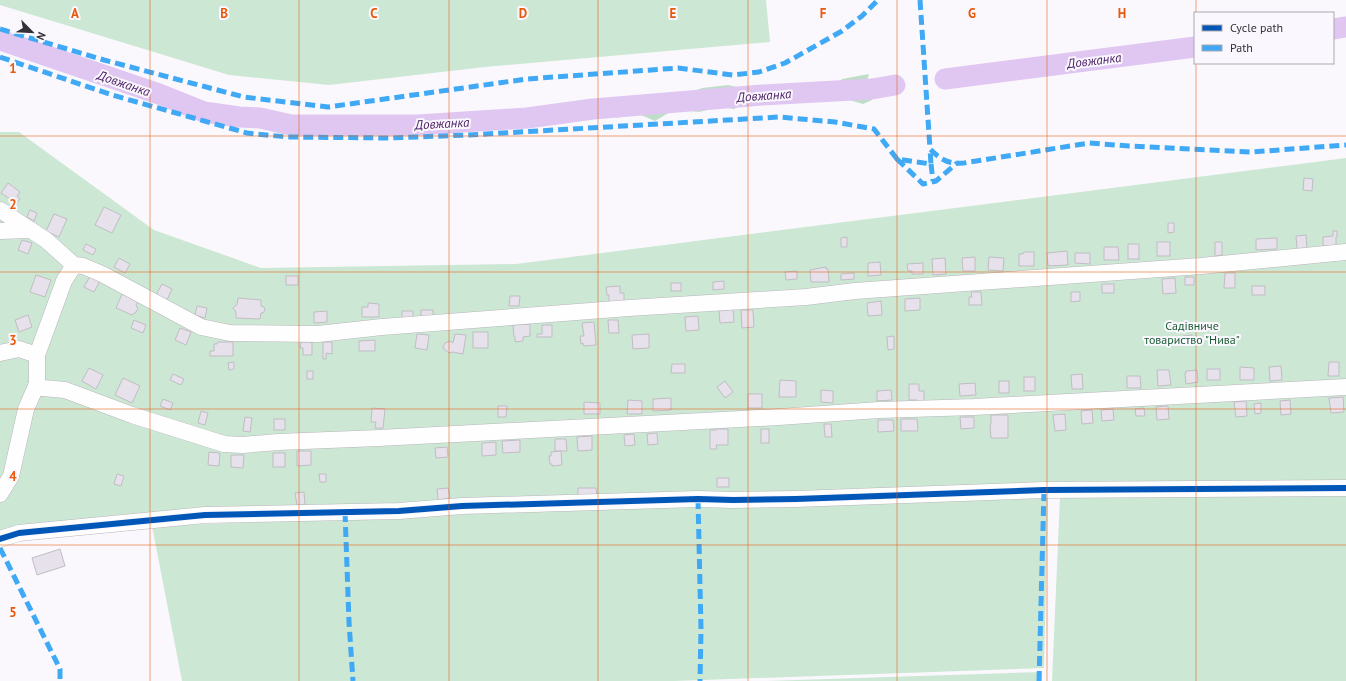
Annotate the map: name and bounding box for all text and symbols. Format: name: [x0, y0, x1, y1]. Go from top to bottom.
text: A: [71, 5, 79, 22]
text: B: [220, 5, 228, 22]
text: C: [370, 5, 378, 22]
text: D: [519, 5, 527, 22]
text: E: [670, 5, 677, 22]
text: F: [820, 5, 827, 22]
text: G: [968, 5, 976, 22]
text: H: [1118, 5, 1126, 22]
north arrow: [12, 12, 52, 52]
legend: [1194, 12, 1334, 64]
text: Cycle path: [1230, 20, 1283, 35]
text: N: [33, 30, 49, 42]
text: Path: [1230, 40, 1253, 55]
water label: Довжанка: [1065, 49, 1123, 72]
text: 1: [9, 60, 17, 77]
water label: Довжанка: [94, 66, 153, 101]
water label: Довжанка: [735, 85, 793, 106]
water label: Довжанка: [413, 114, 470, 133]
text: 2: [9, 196, 17, 213]
park label: Садівниче товариство "Нива": [1144, 318, 1240, 347]
text: 3: [9, 332, 17, 349]
text: 4: [9, 468, 17, 485]
text: 5: [9, 604, 17, 621]

